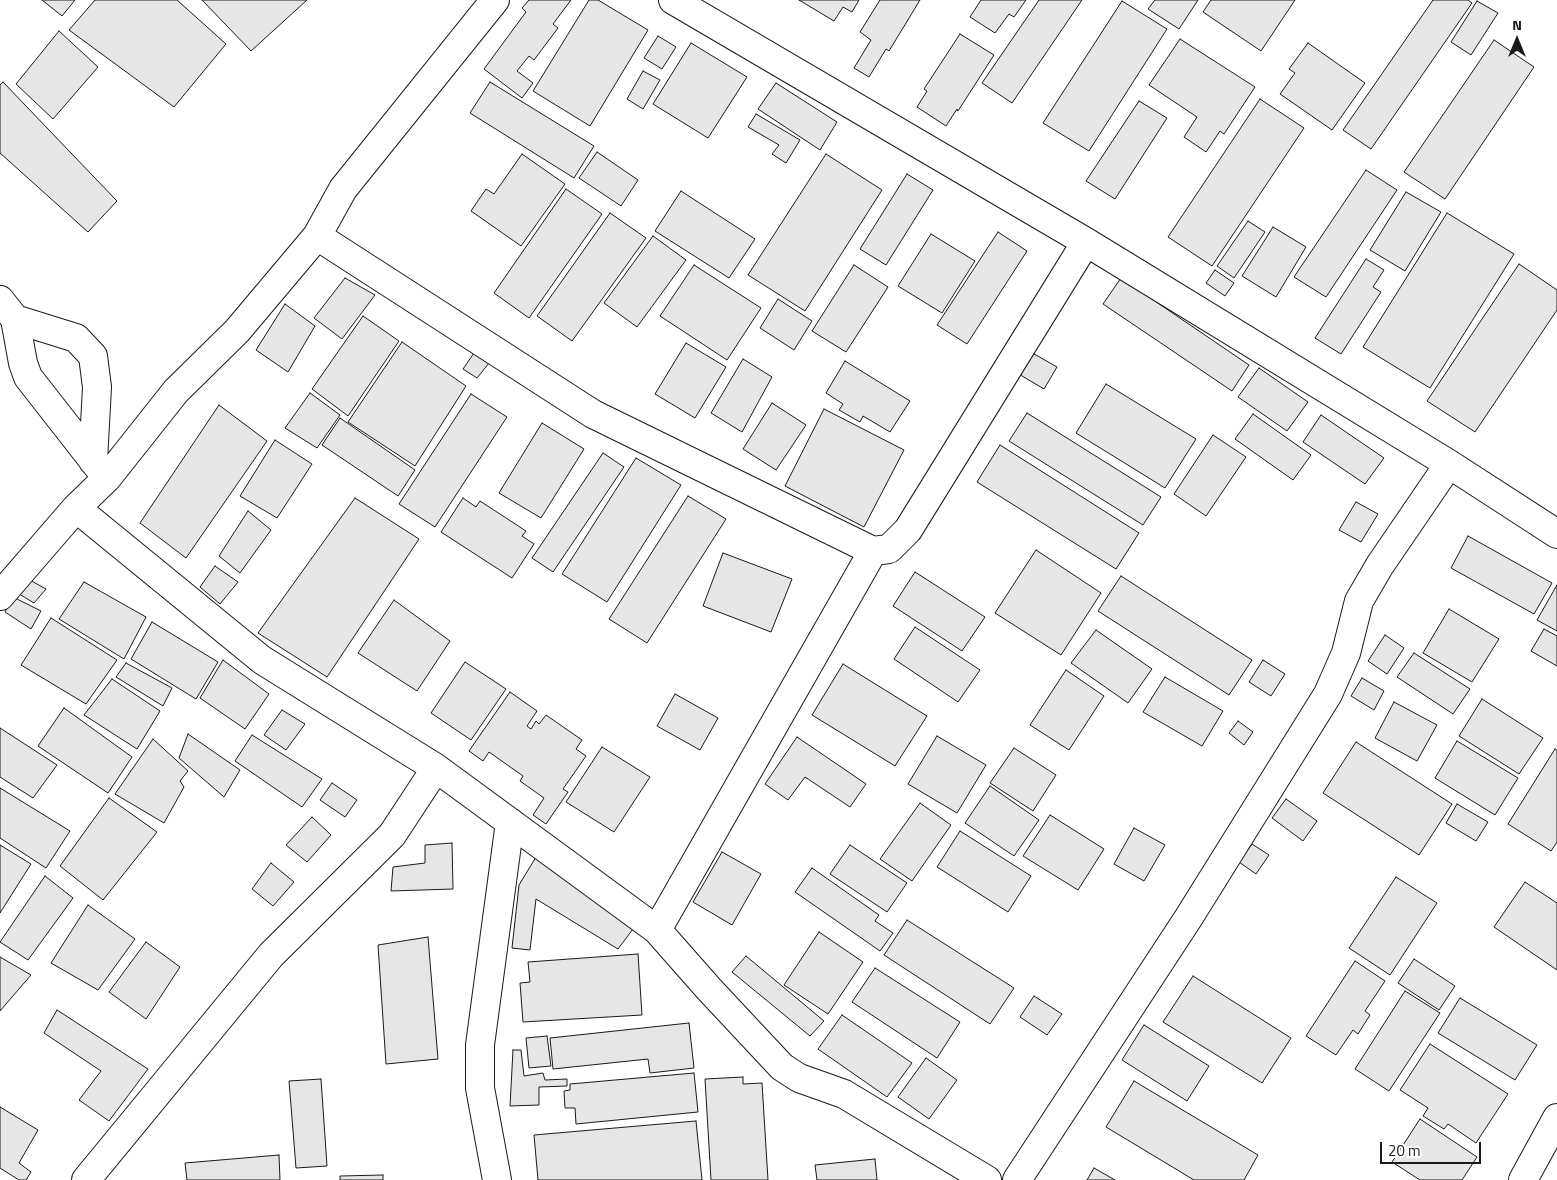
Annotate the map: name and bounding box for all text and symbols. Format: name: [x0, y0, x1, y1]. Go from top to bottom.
text: N: [1512, 14, 1522, 35]
north arrow: [1492, 15, 1542, 65]
scale bar: [1382, 1132, 1483, 1164]
text: 20 m: [1388, 1139, 1421, 1162]

